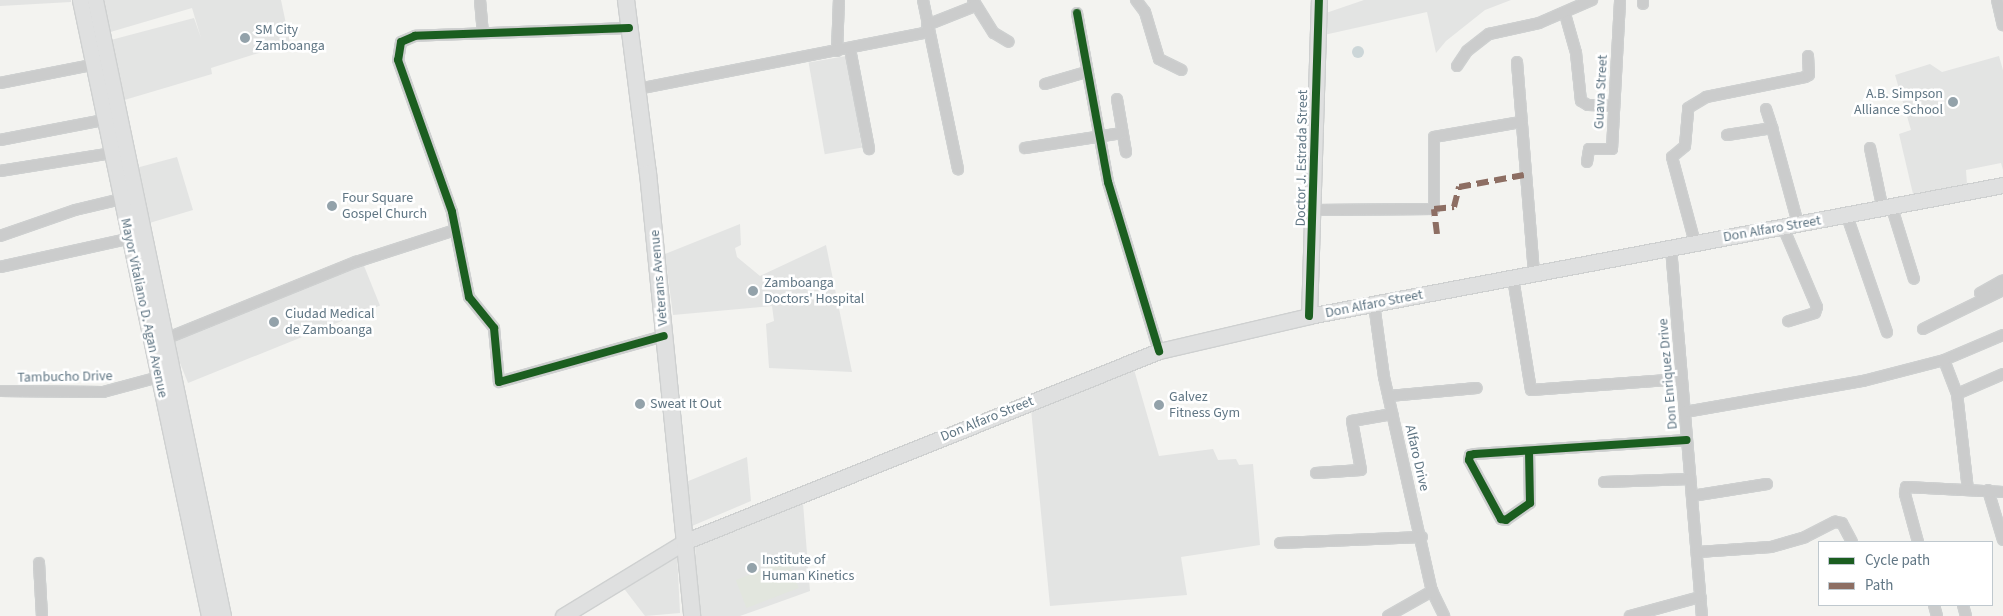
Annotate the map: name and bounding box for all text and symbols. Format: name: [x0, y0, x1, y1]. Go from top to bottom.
place label: SM City Zamboanga: [255, 22, 325, 54]
marker: SM City Zamboanga: [239, 32, 251, 44]
street label: Guava Street: [1591, 54, 1611, 130]
place label: A.B. Simpson Alliance School: [1854, 86, 1943, 118]
street label: Doctor J. Estrada Street: [1292, 89, 1312, 227]
marker: A.B. Simpson Alliance School: [1947, 96, 1959, 108]
place label: Four Square Gospel Church: [342, 190, 427, 222]
marker: Four Square Gospel Church: [326, 200, 338, 212]
street label: Don Alfaro Street: [1722, 212, 1822, 246]
street label: Mayor Vitaliano D. Agan Avenue: [117, 217, 171, 399]
street label: Veterans Avenue: [646, 229, 672, 327]
place label: Zamboanga Doctors' Hospital: [764, 275, 864, 308]
marker: Zamboanga Doctors' Hospital: [746, 284, 760, 298]
street label: Don Alfaro Street: [1324, 286, 1424, 322]
place label: Ciudad Medical de Zamboanga: [285, 306, 375, 338]
marker: Ciudad Medical de Zamboanga: [267, 315, 281, 329]
street label: Don Enriquez Drive: [1655, 318, 1681, 430]
street label: Tambucho Drive: [17, 368, 113, 386]
place label: Galvez Fitness Gym: [1169, 389, 1240, 422]
street label: Don Alfaro Street: [938, 393, 1036, 445]
place label: Sweat It Out: [650, 396, 721, 412]
marker: Sweat It Out: [634, 398, 646, 410]
marker: Galvez Fitness Gym: [1153, 399, 1165, 411]
street label: Alfaro Drive: [1401, 423, 1433, 493]
legend: [1818, 541, 1993, 606]
text: Cycle path: [1865, 550, 1930, 571]
place label: Institute of Human Kinetics: [762, 552, 854, 584]
marker: Institute of Human Kinetics: [746, 562, 758, 574]
text: Path: [1865, 575, 1893, 596]

